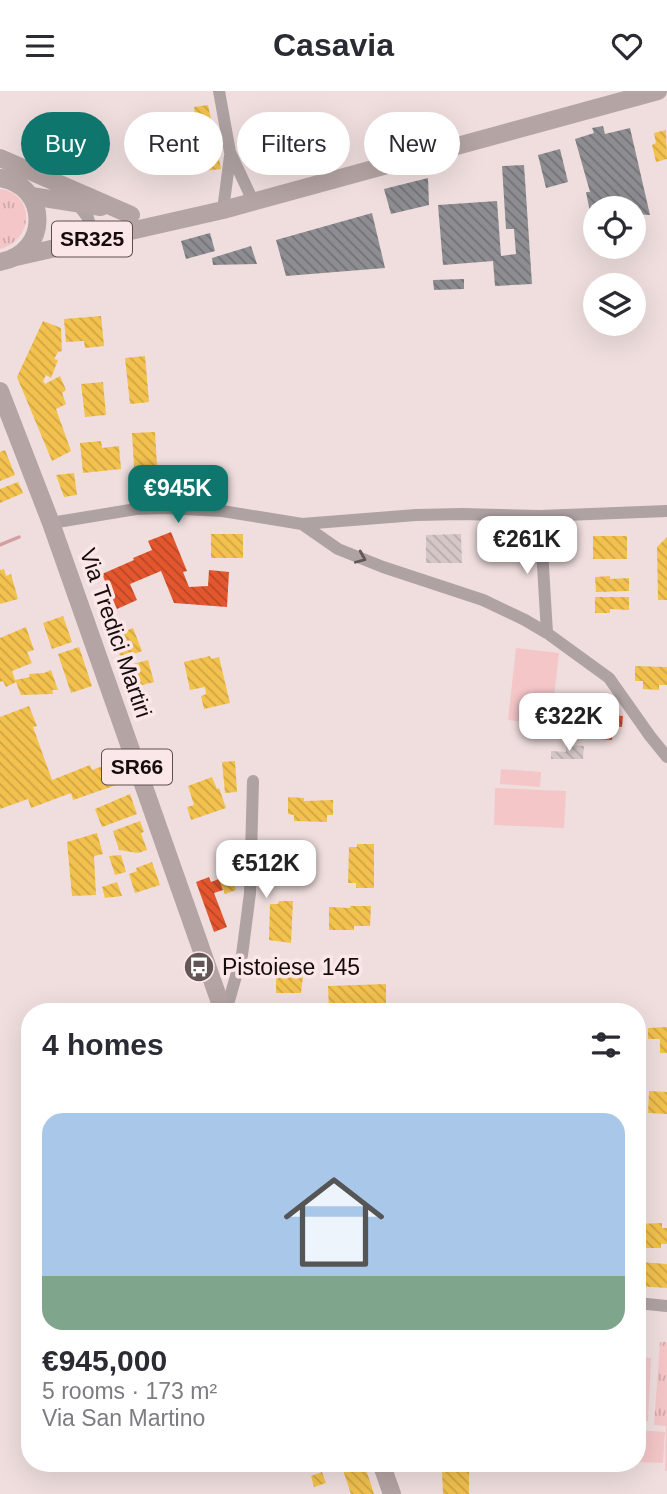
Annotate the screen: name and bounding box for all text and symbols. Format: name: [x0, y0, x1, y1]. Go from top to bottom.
icon: menu: [21, 27, 59, 65]
text: Casavia: [273, 27, 394, 63]
icon: heart: [608, 27, 646, 65]
chip: Buy: [21, 112, 110, 175]
chip: Rent: [124, 112, 223, 175]
chip: Filters: [237, 112, 350, 175]
chip: New: [364, 112, 460, 175]
map controls: [583, 196, 646, 336]
button: locate: [583, 196, 646, 259]
road number: SR325: [52, 221, 132, 257]
button: layers: [583, 273, 646, 336]
pin: €945K: [129, 465, 227, 525]
text: €945K: [144, 475, 212, 501]
pin: €261K: [478, 517, 576, 576]
text: €261K: [493, 526, 561, 552]
street label: Via Tredici Martiri: [75, 545, 157, 721]
one-way arrow: [354, 550, 366, 564]
pin: €322K: [520, 693, 618, 753]
text: €322K: [535, 703, 603, 729]
road number: SR66: [102, 749, 172, 785]
pin: €512K: [217, 841, 315, 900]
text: €512K: [232, 850, 300, 876]
bus stop icon: Pistoiese 145: [182, 950, 216, 984]
place label: Pistoiese 145: [222, 954, 360, 980]
icon: filters: [587, 1026, 625, 1064]
text: 4 homes: [42, 1028, 164, 1061]
icon: home: [271, 1159, 397, 1285]
text: €945,000: [42, 1344, 167, 1377]
text: 5 rooms · 173 m²: [42, 1378, 217, 1404]
text: Via San Martino: [42, 1405, 205, 1431]

